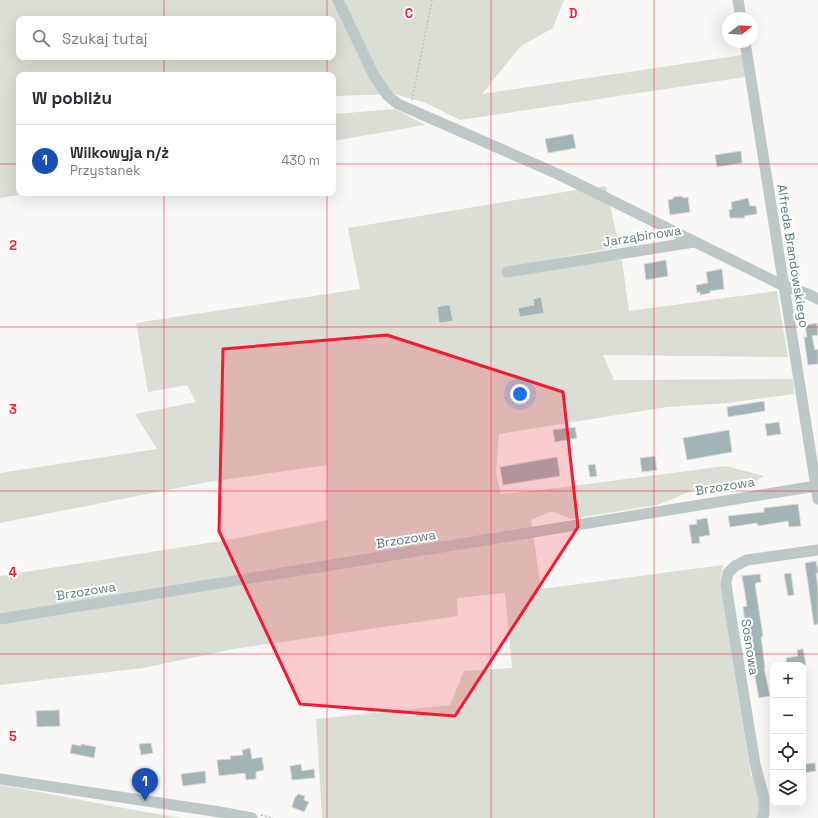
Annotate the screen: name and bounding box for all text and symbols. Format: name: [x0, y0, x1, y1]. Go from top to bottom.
text: C: [405, 5, 413, 22]
text: D: [569, 5, 578, 22]
north arrow: [722, 12, 758, 48]
search box: [16, 16, 336, 60]
icon: search: [30, 27, 52, 49]
text: Szukaj tutaj: [62, 29, 148, 48]
text: W pobliżu: [32, 87, 112, 109]
text: Wilkowyja n/ż: [70, 143, 169, 162]
text: 1: [42, 152, 48, 169]
text: 430 m: [281, 152, 320, 169]
text: Przystanek: [70, 162, 140, 179]
street label: Alfreda Brandowskiego: [773, 183, 813, 329]
street label: Jarząbinowa: [602, 221, 683, 251]
text: 2: [9, 237, 17, 254]
your location: [510, 384, 530, 404]
text: 3: [9, 401, 17, 418]
street label: Brzozowa: [694, 473, 756, 499]
street label: Brzozowa: [375, 526, 437, 552]
text: 4: [9, 564, 17, 581]
street label: Brzozowa: [55, 578, 117, 604]
street label: Sosnowa: [737, 618, 763, 677]
map controls: [770, 662, 806, 806]
button: +: [770, 662, 806, 698]
button: −: [770, 698, 806, 734]
text: 5: [9, 728, 17, 745]
button: locate: [770, 734, 806, 770]
pin: 1: [132, 768, 158, 801]
button: layers: [770, 770, 806, 806]

